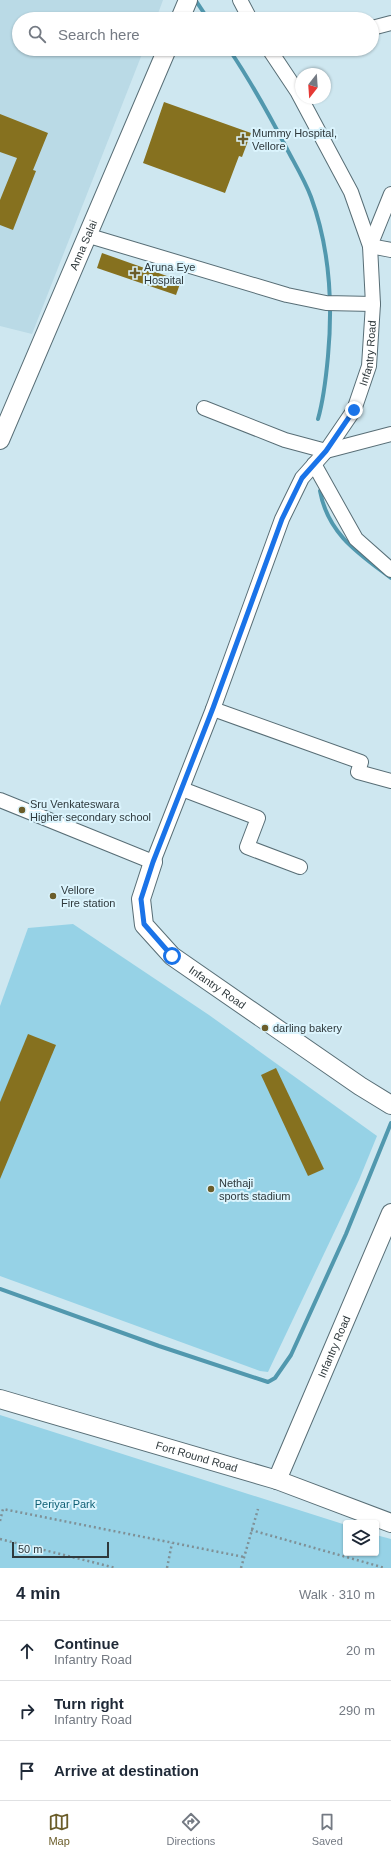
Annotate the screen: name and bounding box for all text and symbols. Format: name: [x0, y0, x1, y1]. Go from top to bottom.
search box: [12, 12, 379, 56]
icon: search: [26, 23, 48, 45]
text: Search here: [58, 26, 140, 43]
north arrow: [295, 68, 331, 104]
place label: Mummy Hospital, Vellore: [252, 127, 337, 152]
marker: Mummy Hospital, Vellore: [237, 133, 249, 145]
street label: Anna Salai: [67, 218, 99, 272]
place label: Aruna Eye Hospital: [144, 261, 195, 286]
marker: Aruna Eye Hospital: [129, 267, 141, 279]
street label: Infantry Road: [357, 320, 378, 387]
route end: [345, 401, 363, 419]
place label: Sru Venkateswara Higher secondary school: [30, 798, 151, 823]
marker: Sru Venkateswara Higher secondary school: [17, 805, 27, 815]
place label: Vellore Fire station: [61, 884, 115, 909]
marker: Vellore Fire station: [48, 891, 58, 901]
route start: [163, 947, 181, 965]
street label: Infantry Road: [187, 964, 248, 1011]
place label: darling bakery: [273, 1022, 343, 1034]
marker: darling bakery: [260, 1023, 270, 1033]
place label: Nethaji sports stadium: [219, 1177, 291, 1202]
marker: Nethaji sports stadium: [206, 1184, 216, 1194]
street label: Infantry Road: [315, 1314, 352, 1379]
street label: Fort Round Road: [155, 1439, 239, 1474]
park label: Periyar Park: [35, 1498, 96, 1510]
map controls: [343, 1520, 379, 1556]
button: layers: [343, 1520, 379, 1556]
scale bar: [12, 1540, 109, 1559]
text: 50 m: [18, 1543, 42, 1555]
text: 4 min: [16, 1584, 60, 1603]
text: Walk · 310 m: [299, 1587, 375, 1602]
text: Continue: [54, 1635, 119, 1652]
icon: ahead: [16, 1640, 38, 1662]
text: 20 m: [346, 1643, 375, 1658]
text: Infantry Road: [54, 1652, 132, 1667]
text: Turn right: [54, 1695, 124, 1712]
icon: right: [16, 1700, 38, 1722]
text: 290 m: [339, 1703, 375, 1718]
text: Infantry Road: [54, 1712, 132, 1727]
icon: arrive: [16, 1760, 38, 1782]
text: Arrive at destination: [54, 1762, 199, 1779]
tab: Map: [48, 1811, 70, 1847]
tab: Directions: [166, 1811, 215, 1847]
tab: Saved: [312, 1811, 343, 1847]

